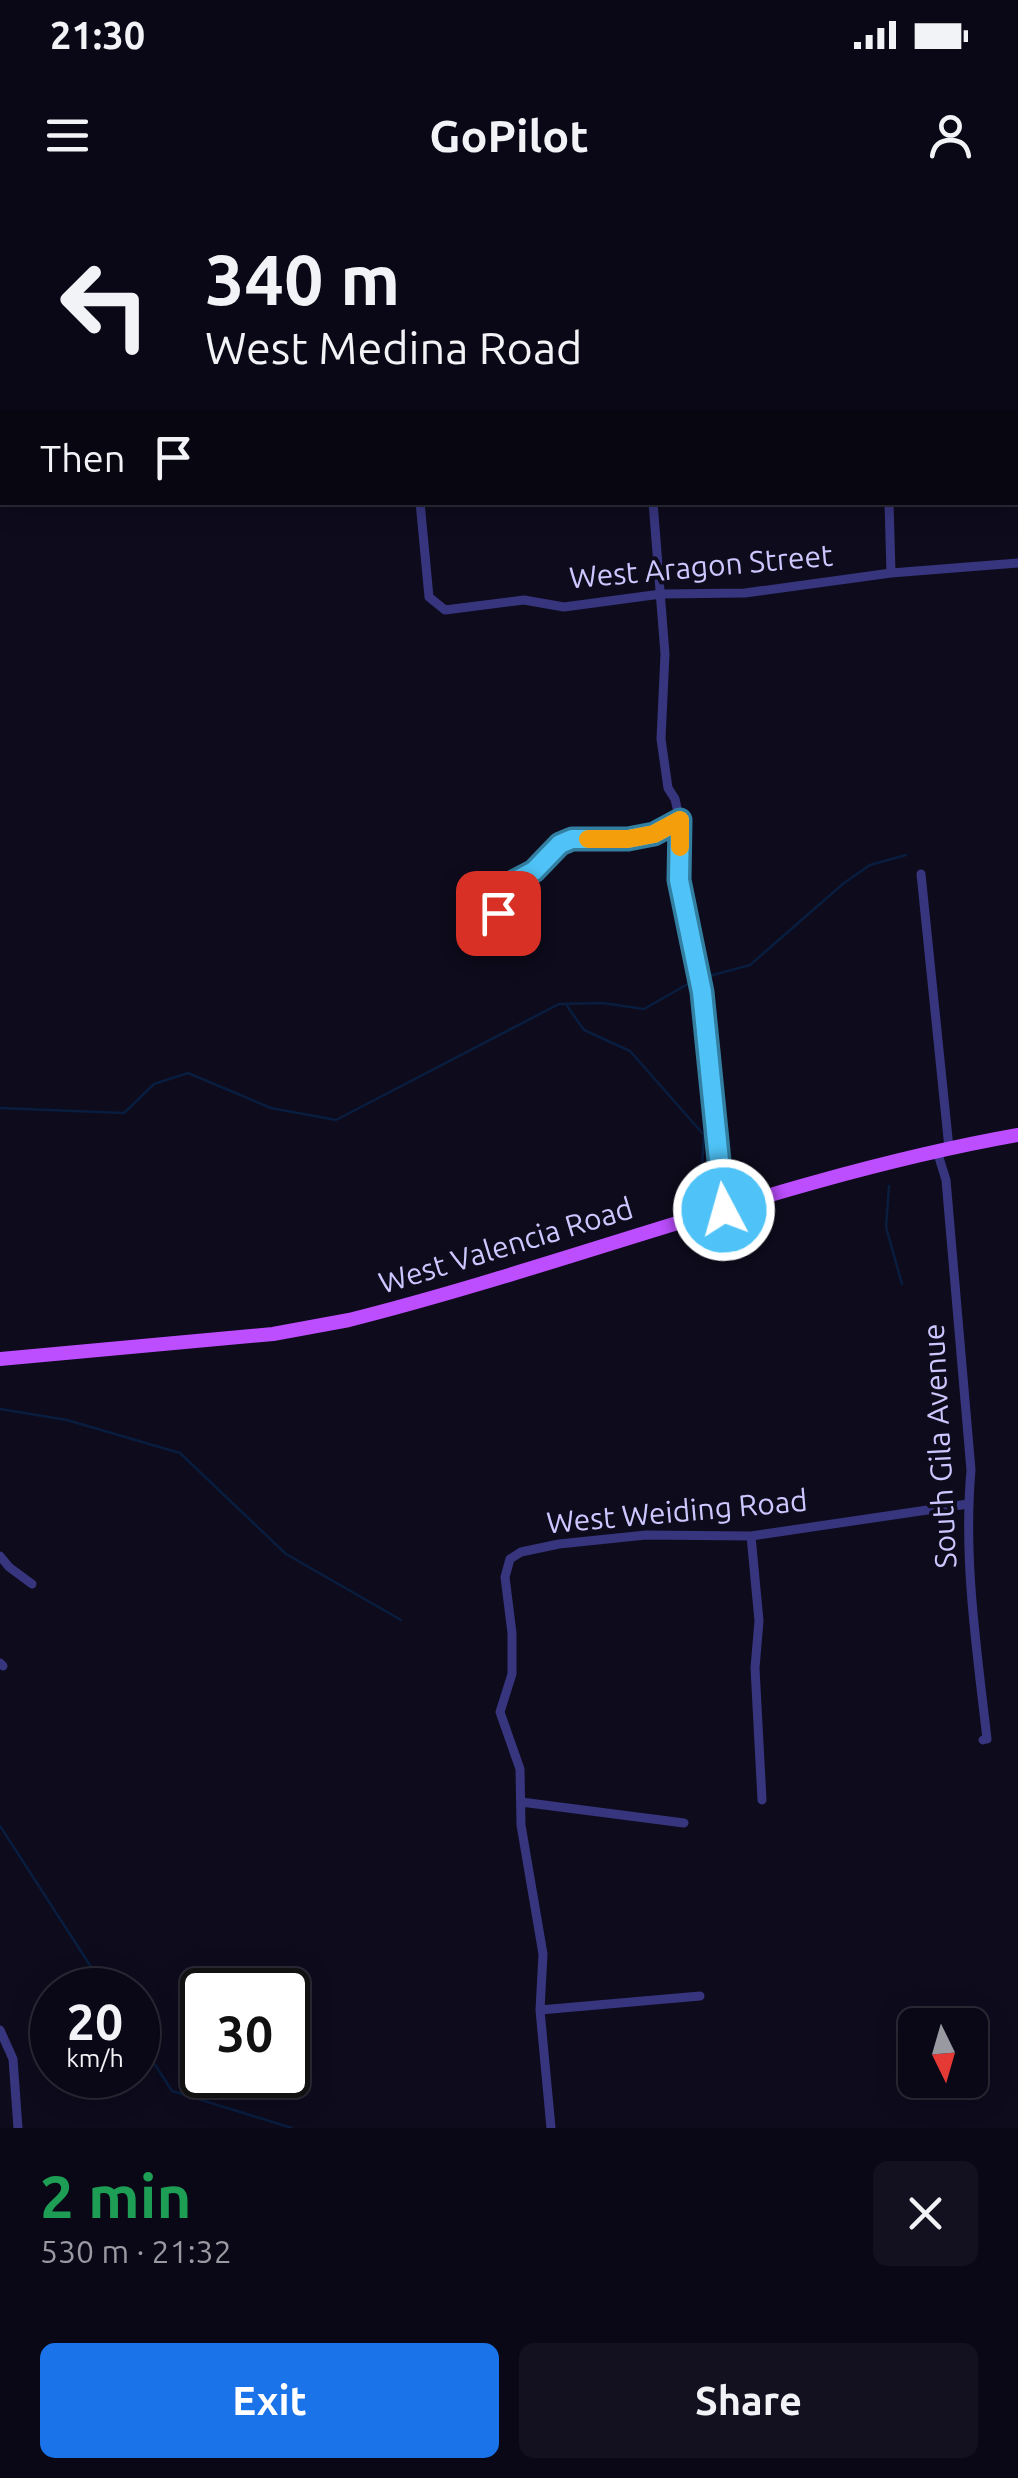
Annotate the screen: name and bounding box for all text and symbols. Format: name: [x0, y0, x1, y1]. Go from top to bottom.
text: 21:30: [50, 14, 145, 56]
icon: menu: [40, 108, 95, 163]
icon: person: [923, 108, 978, 163]
text: GoPilot: [429, 110, 589, 161]
icon: left: [40, 240, 170, 370]
text: 340 m: [205, 240, 400, 318]
text: West Medina Road: [205, 322, 582, 373]
icon: arrive: [146, 430, 201, 485]
text: Then: [40, 437, 126, 479]
street label: West Aragon Street: [568, 538, 834, 594]
pin: [456, 871, 541, 956]
icon: arrive: [471, 886, 526, 941]
position arrow: [672, 1158, 776, 1262]
street label: West Valencia Road: [375, 1190, 637, 1300]
street label: South Gila Avenue: [916, 1323, 962, 1569]
street label: West Weiding Road: [545, 1483, 809, 1539]
speed limit sign: 30: [180, 1968, 310, 2098]
text: 20: [67, 1993, 123, 2049]
north arrow: [898, 2008, 988, 2098]
map controls: [898, 2008, 988, 2098]
text: km/h: [66, 2044, 124, 2072]
button: close: [873, 2161, 978, 2266]
text: 2 min: [40, 2162, 192, 2229]
text: 530 m · 21:32: [40, 2233, 232, 2269]
button: Exit: [40, 2343, 499, 2458]
button: Share: [519, 2343, 978, 2458]

